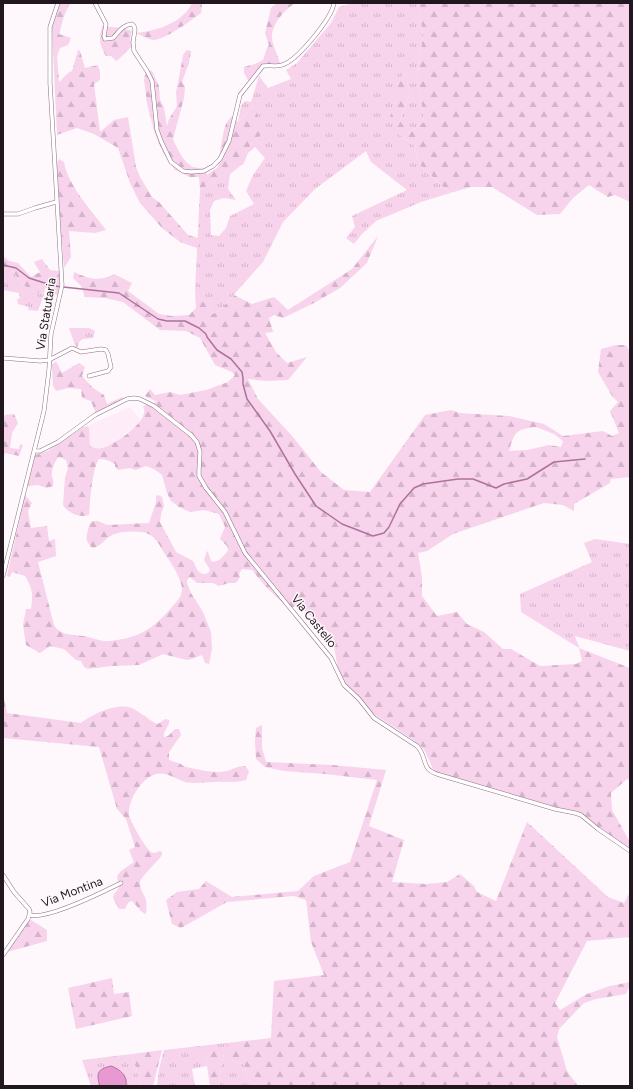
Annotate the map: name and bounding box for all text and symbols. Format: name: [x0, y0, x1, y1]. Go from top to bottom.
street label: Via Statutaria: [33, 277, 59, 351]
street label: Via Castello: [288, 592, 340, 650]
street label: Via Montina: [40, 874, 104, 910]

